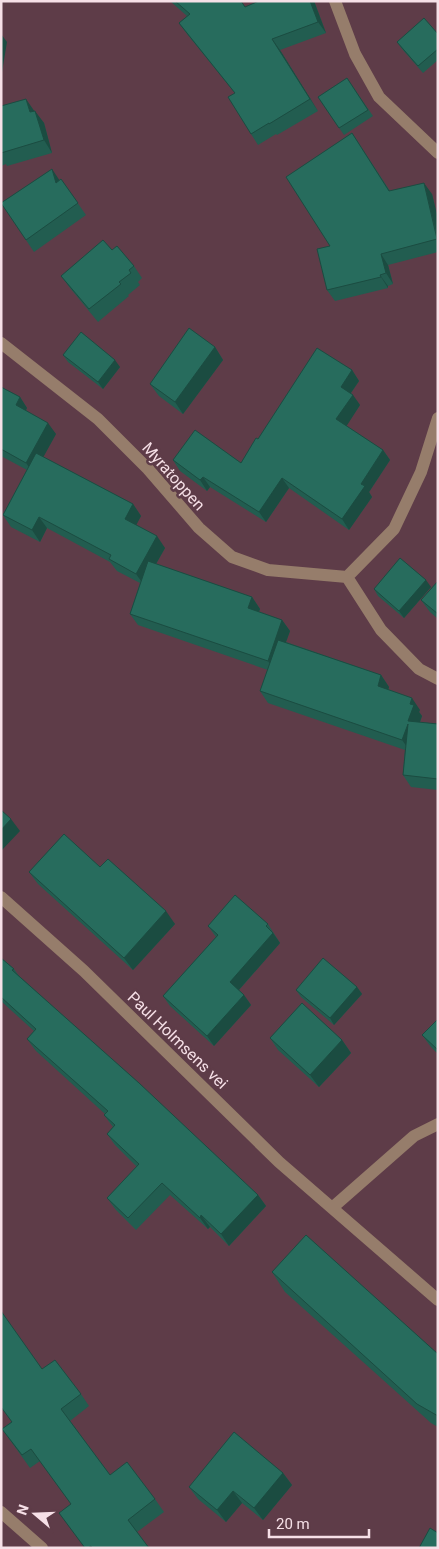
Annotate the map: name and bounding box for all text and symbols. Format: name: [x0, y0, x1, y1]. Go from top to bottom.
street label: Myratoppen: [138, 438, 209, 514]
street label: Paul Holmsens vei: [124, 988, 232, 1093]
north arrow: [10, 1489, 60, 1539]
text: N: [14, 1502, 32, 1517]
scale bar: [269, 1506, 369, 1538]
text: 20 m: [276, 1515, 310, 1533]

